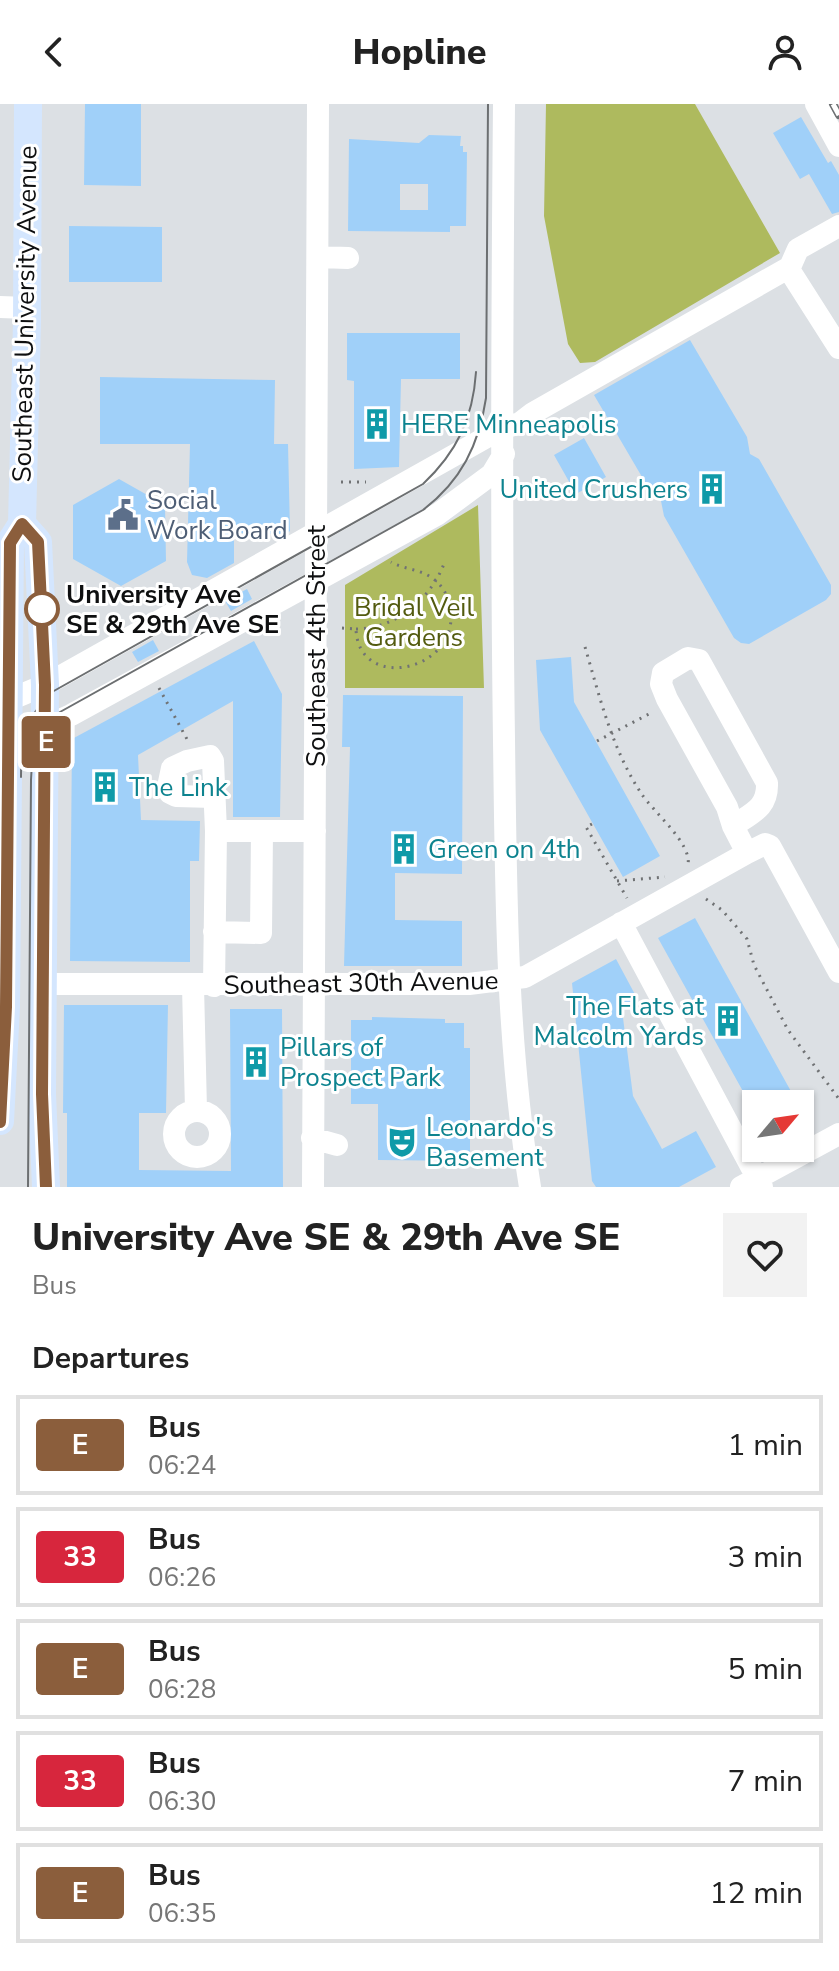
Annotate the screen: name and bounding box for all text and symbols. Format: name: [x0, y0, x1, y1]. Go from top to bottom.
text: Hopline: [352, 28, 487, 77]
icon: back: [32, 30, 76, 74]
icon: person: [763, 30, 807, 74]
street label: Southeast University Avenue: [5, 145, 45, 483]
building icon: HERE Minneapolis: [360, 407, 394, 441]
place label: HERE Minneapolis: [401, 407, 616, 442]
place label: United Crushers: [499, 472, 688, 507]
building icon: United Crushers: [695, 472, 729, 506]
place label: Social Work Board: [147, 483, 288, 548]
public building icon: Social Work Board: [106, 498, 140, 532]
street label: Southeast 4th Street: [299, 524, 334, 767]
place label: University Ave SE & 29th Ave SE: [66, 577, 279, 642]
park label: Bridal Veil Gardens: [354, 590, 474, 655]
marker: University Ave SE & 29th Ave SE: [25, 592, 59, 626]
line badge: E: [20, 716, 72, 768]
text: E: [38, 723, 54, 761]
building icon: The Link: [88, 770, 122, 804]
place label: The Link: [129, 770, 229, 805]
building icon: Green on 4th: [387, 832, 421, 866]
place label: Green on 4th: [428, 832, 581, 867]
street label: Southeast 30th Avenue: [223, 963, 499, 1003]
place label: The Flats at Malcolm Yards: [533, 989, 705, 1054]
building icon: The Flats at Malcolm Yards: [711, 1004, 745, 1038]
place label: Pillars of Prospect Park: [280, 1030, 442, 1095]
building icon: Pillars of Prospect Park: [239, 1045, 273, 1079]
north arrow: [742, 1090, 814, 1162]
map controls: [742, 1090, 814, 1162]
place label: Leonardo's Basement: [426, 1110, 554, 1175]
theatre icon: Leonardo's Basement: [385, 1125, 419, 1159]
text: University Ave SE & 29th Ave SE: [32, 1212, 620, 1263]
button: heart: [723, 1213, 807, 1297]
text: Bus: [32, 1268, 77, 1303]
text: Departures: [32, 1338, 189, 1379]
text: Bus: [148, 1407, 201, 1448]
text: 1 min: [728, 1425, 803, 1466]
text: E: [72, 1426, 88, 1464]
text: 06:24: [148, 1448, 216, 1483]
text: Bus: [148, 1519, 201, 1560]
text: 3 min: [728, 1537, 803, 1578]
text: 33: [63, 1538, 97, 1576]
text: 06:26: [148, 1560, 216, 1595]
text: Bus: [148, 1631, 201, 1672]
text: 5 min: [728, 1649, 803, 1690]
text: E: [72, 1650, 88, 1688]
text: 06:28: [148, 1672, 216, 1707]
text: Bus: [148, 1743, 201, 1784]
text: 7 min: [728, 1761, 803, 1802]
text: 33: [63, 1762, 97, 1800]
text: 06:30: [148, 1784, 216, 1819]
text: Bus: [148, 1855, 201, 1896]
text: 12 min: [710, 1873, 803, 1914]
text: E: [72, 1874, 88, 1912]
text: 06:35: [148, 1896, 216, 1931]

